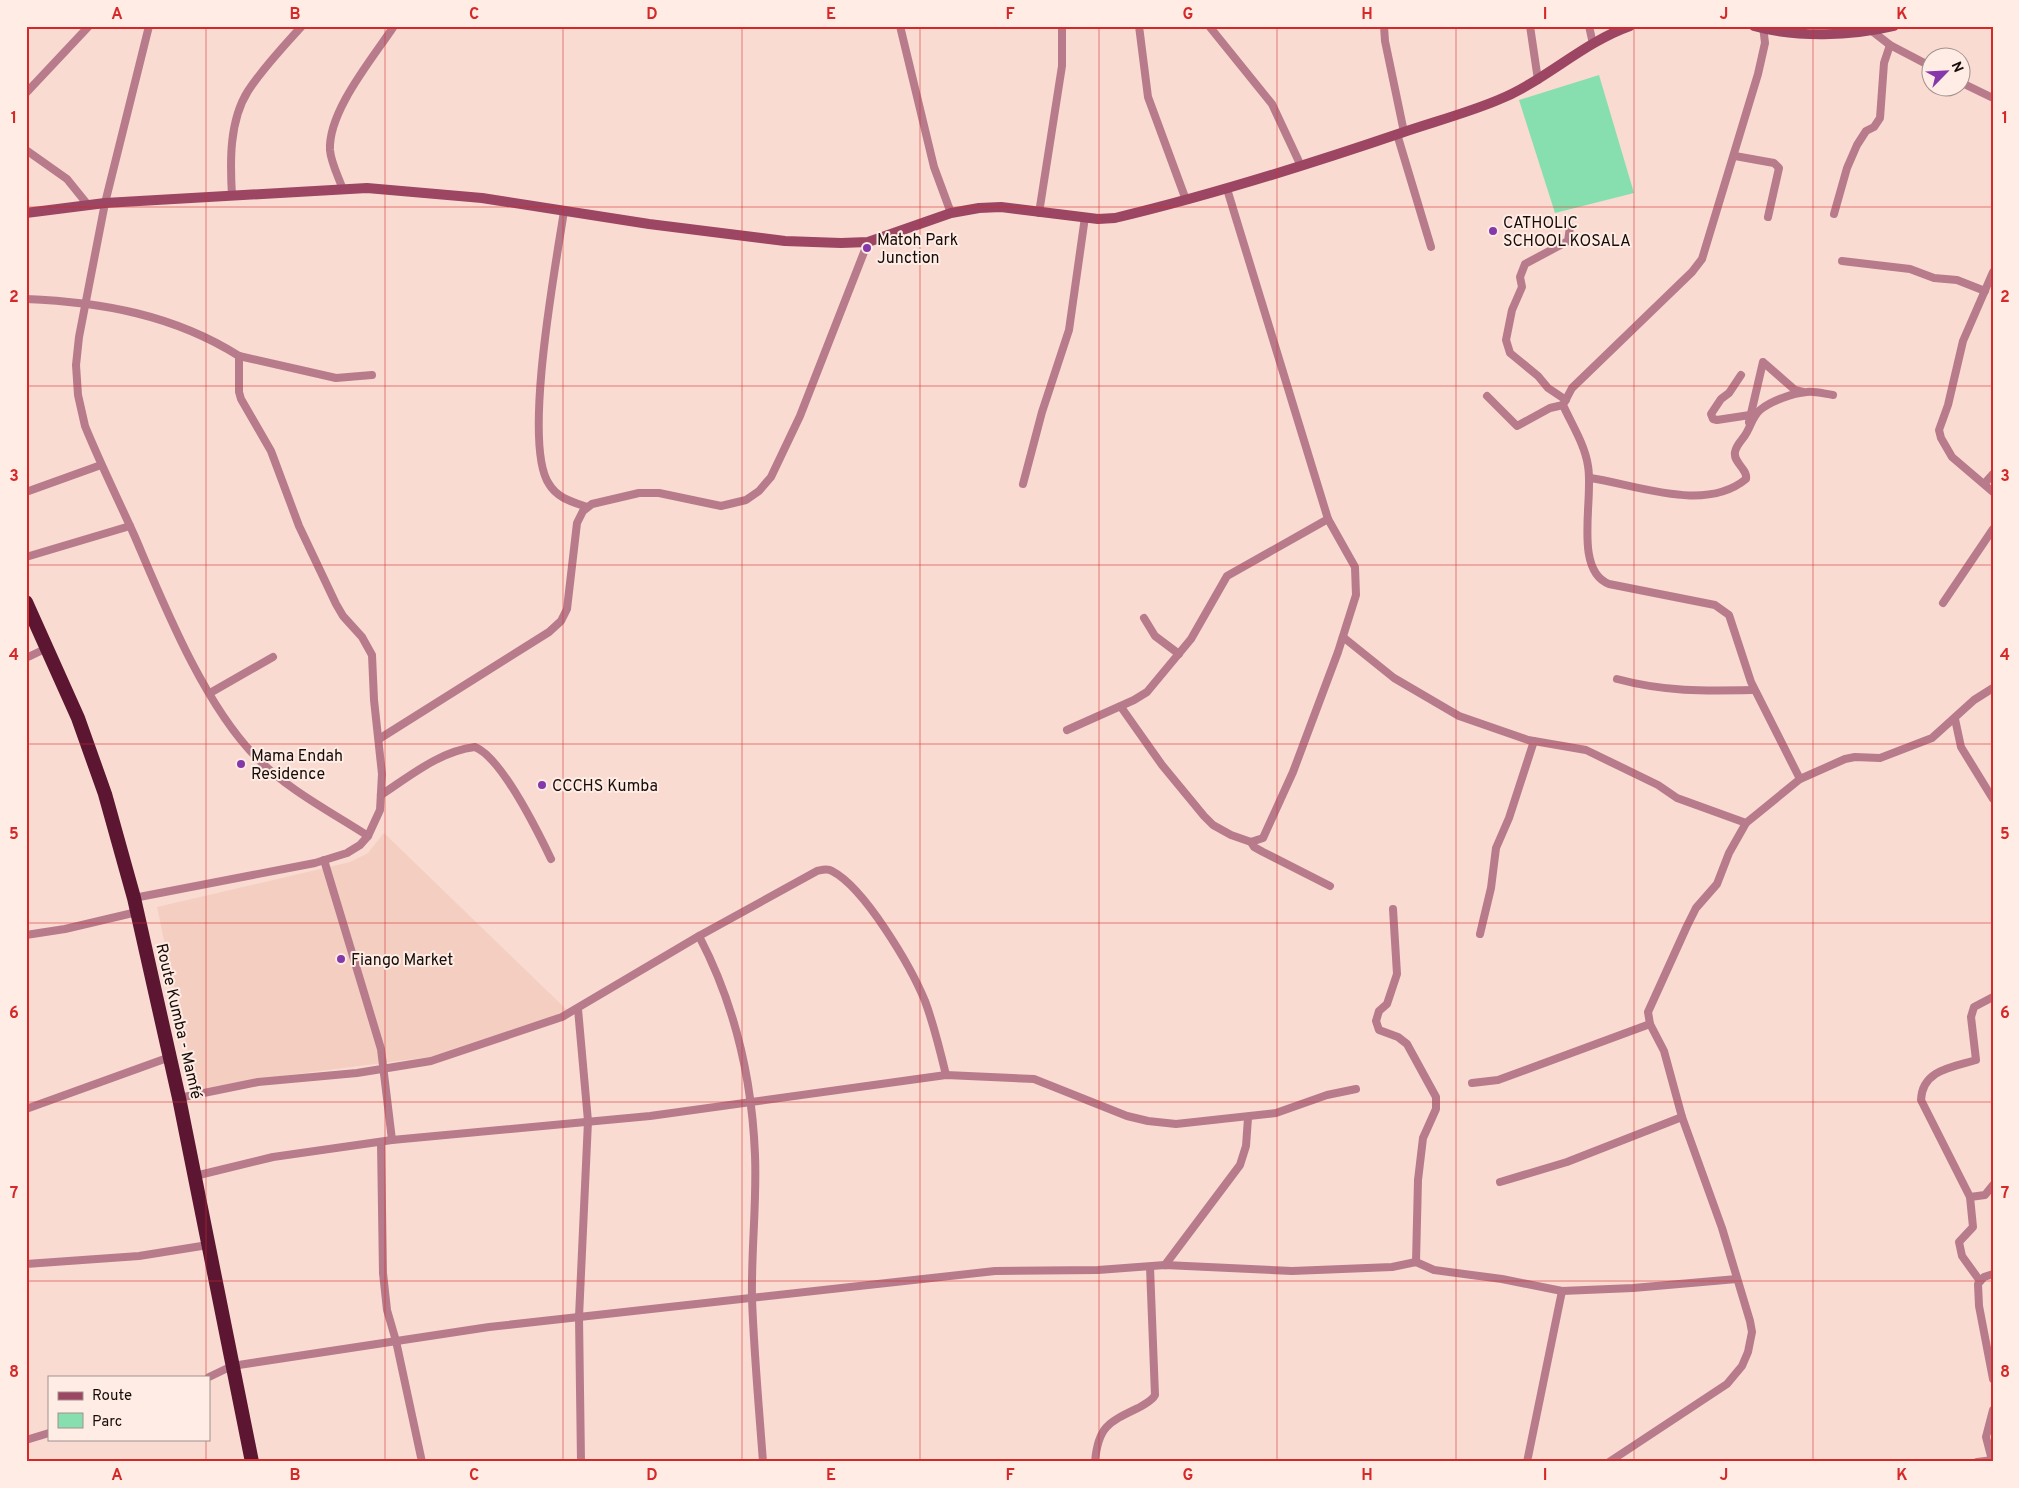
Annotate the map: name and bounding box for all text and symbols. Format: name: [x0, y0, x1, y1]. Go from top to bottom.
text: A: [111, 5, 123, 25]
text: B: [289, 5, 301, 25]
text: C: [469, 5, 479, 25]
text: D: [646, 5, 658, 25]
text: E: [826, 5, 836, 25]
text: F: [1005, 5, 1015, 25]
text: G: [1183, 5, 1193, 25]
text: H: [1361, 5, 1373, 25]
text: I: [1543, 5, 1547, 25]
text: J: [1720, 5, 1728, 25]
text: K: [1896, 5, 1908, 25]
north arrow: [1922, 48, 1972, 98]
text: N: [1947, 59, 1966, 75]
text: 1: [11, 109, 17, 129]
text: 1: [2002, 109, 2008, 129]
place label: CATHOLIC SCHOOL KOSALA: [1503, 214, 1631, 252]
marker: CATHOLIC SCHOOL KOSALA: [1487, 225, 1499, 237]
place label: Matoh Park Junction: [877, 231, 958, 269]
marker: Matoh Park Junction: [861, 242, 873, 254]
text: 2: [9, 288, 19, 308]
text: 2: [2000, 288, 2010, 308]
text: 3: [9, 467, 19, 487]
text: 3: [2000, 467, 2010, 487]
text: 4: [9, 646, 19, 666]
text: 4: [2000, 646, 2010, 666]
place label: Mama Endah Residence: [251, 747, 343, 785]
marker: Mama Endah Residence: [235, 758, 247, 770]
place label: CCCHS Kumba: [552, 777, 658, 797]
marker: CCCHS Kumba: [536, 779, 548, 791]
text: 5: [9, 825, 19, 845]
text: 5: [2000, 825, 2010, 845]
street label: Route Kumba - Mamfé: [150, 942, 206, 1101]
place label: Fiango Market: [351, 951, 453, 971]
marker: Fiango Market: [335, 953, 347, 965]
text: 6: [9, 1004, 19, 1024]
text: 6: [2000, 1004, 2010, 1024]
text: 7: [10, 1184, 18, 1204]
text: 7: [2001, 1184, 2009, 1204]
text: 8: [9, 1363, 19, 1383]
text: 8: [2000, 1363, 2010, 1383]
legend: [48, 1376, 210, 1440]
text: Route: [92, 1387, 132, 1406]
text: Parc: [92, 1413, 122, 1432]
text: A: [111, 1466, 123, 1486]
text: B: [289, 1466, 301, 1486]
text: C: [469, 1466, 479, 1486]
text: D: [646, 1466, 658, 1486]
text: E: [826, 1466, 836, 1486]
text: F: [1005, 1466, 1015, 1486]
text: G: [1183, 1466, 1193, 1486]
text: H: [1361, 1466, 1373, 1486]
text: I: [1543, 1466, 1547, 1486]
text: J: [1720, 1466, 1728, 1486]
text: K: [1896, 1466, 1908, 1486]

